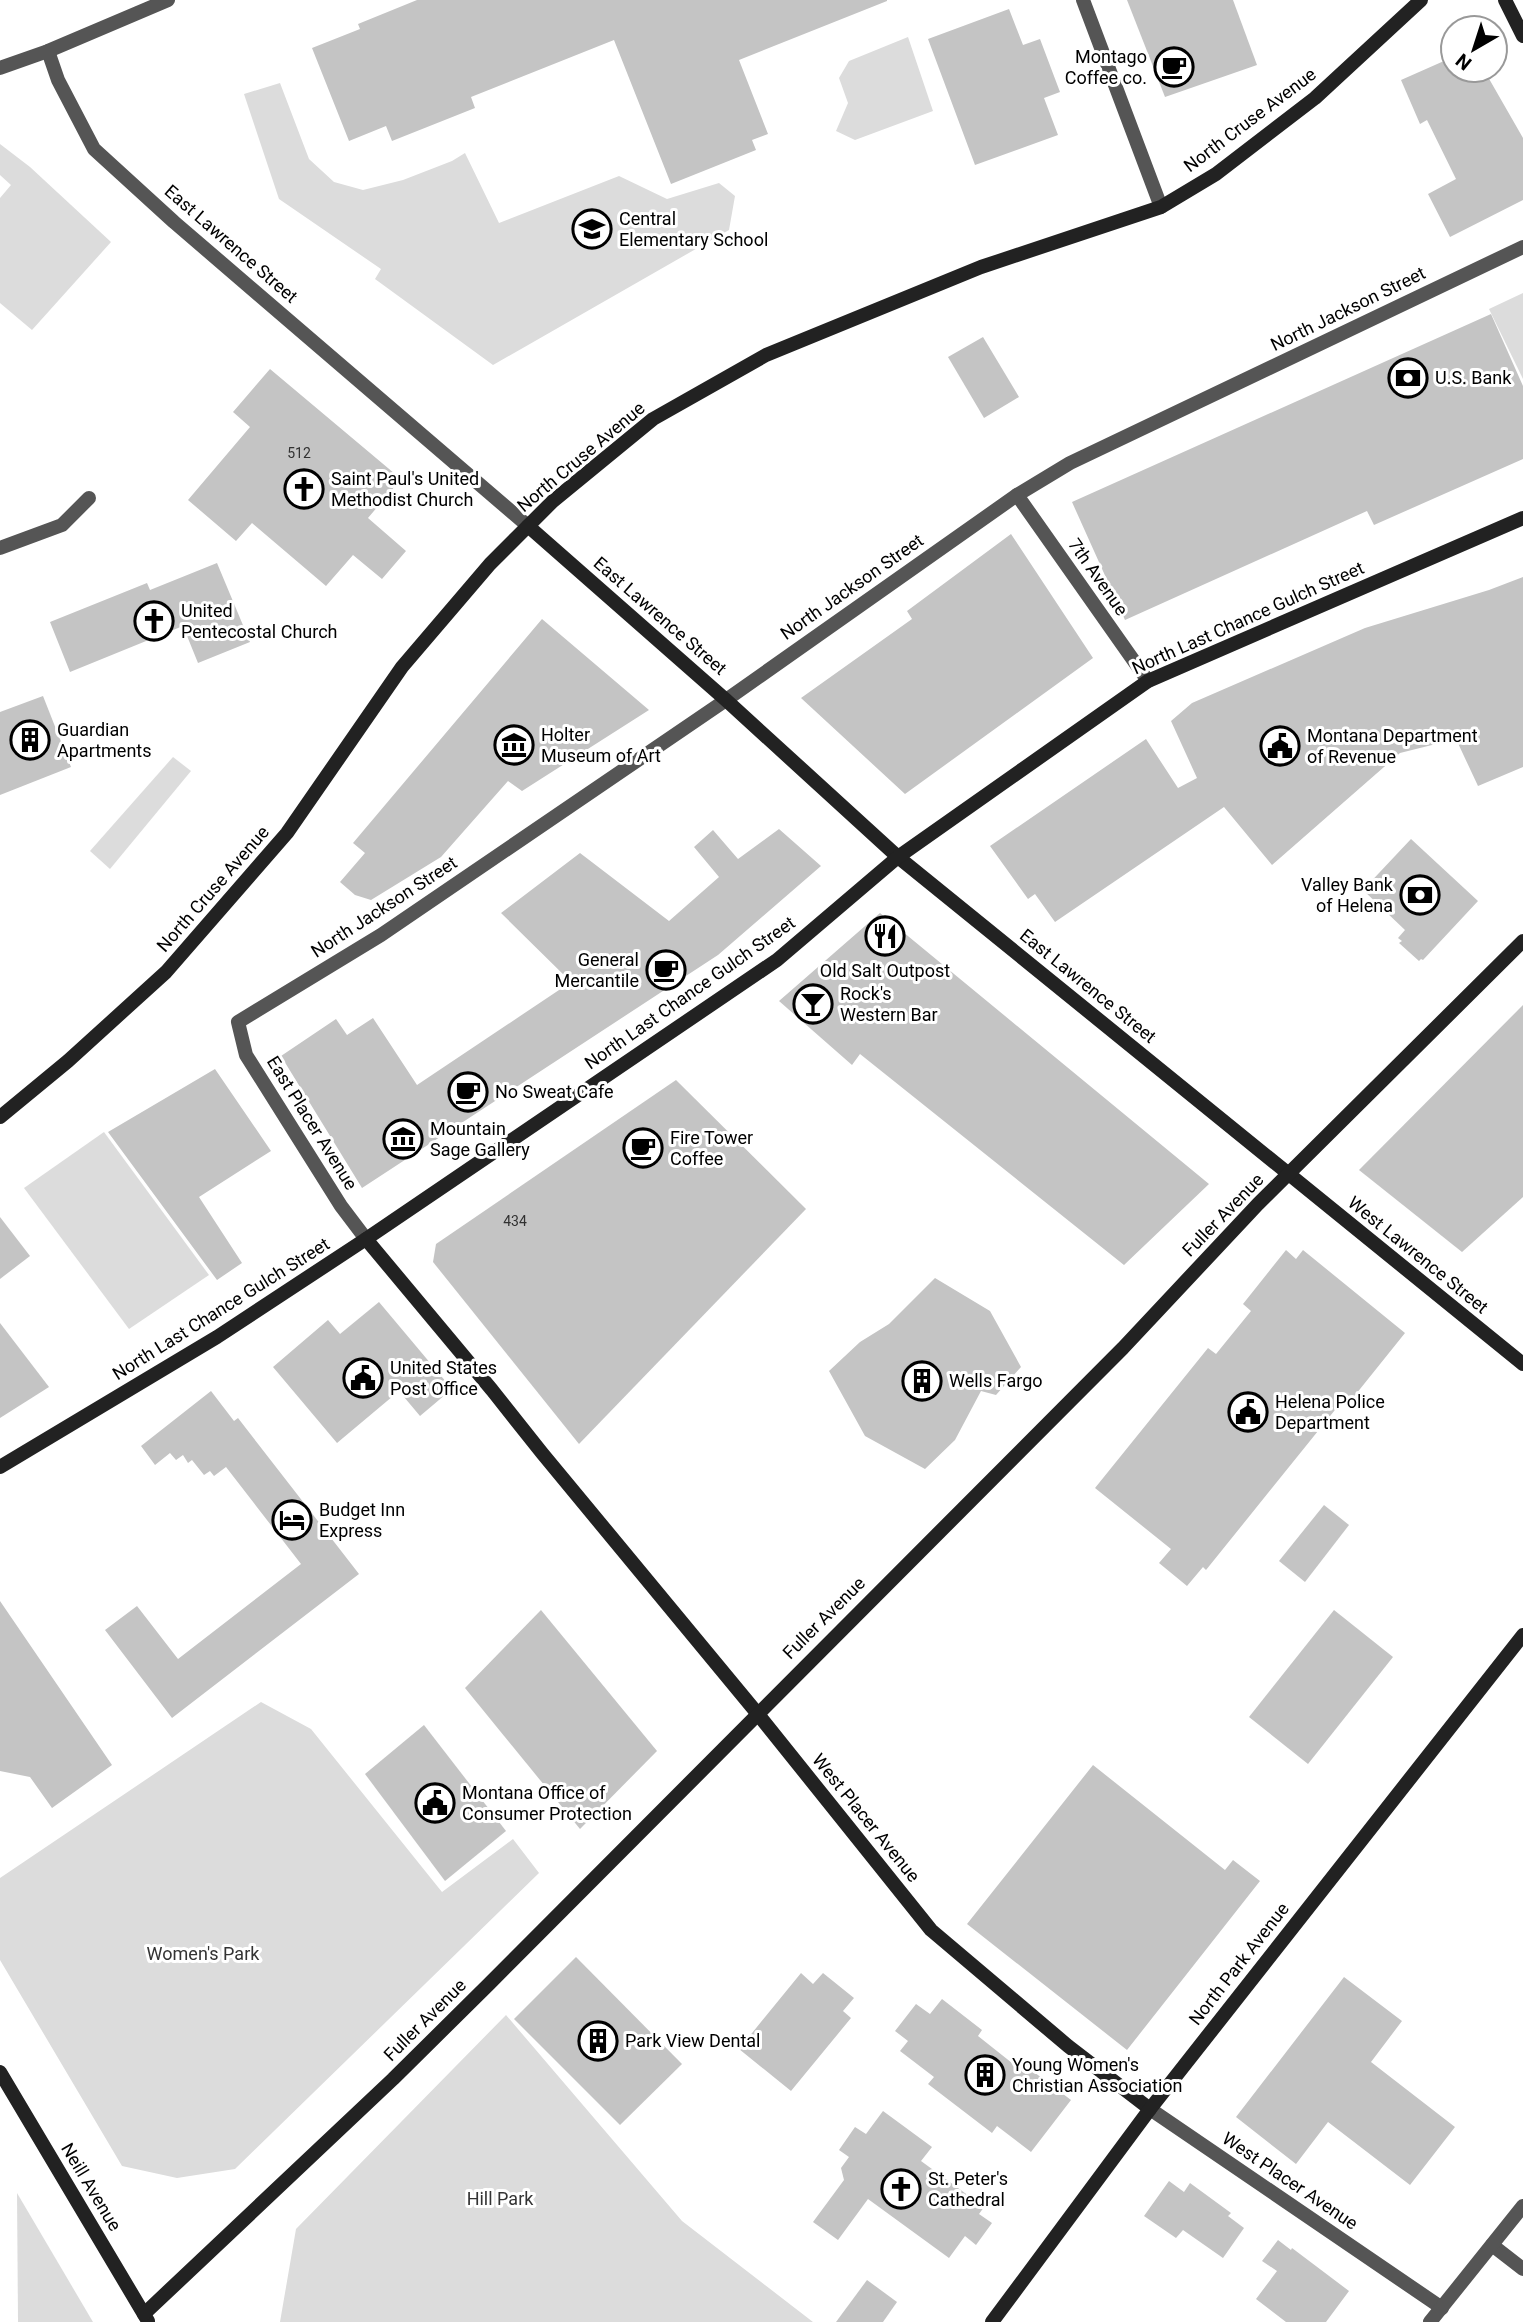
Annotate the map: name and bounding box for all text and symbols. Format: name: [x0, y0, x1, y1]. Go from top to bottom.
north arrow: [1439, 14, 1509, 84]
place label: Montago Coffee co.: [1065, 46, 1147, 88]
cafe icon: Montago Coffee co.: [1153, 46, 1195, 88]
text: N: [1451, 49, 1476, 75]
street label: North Cruse Avenue: [1180, 63, 1320, 176]
street label: East Lawrence Street: [161, 180, 302, 307]
school or university icon: Central Elementary School: [571, 208, 613, 250]
place label: Central Elementary School: [619, 208, 768, 250]
street label: North Jackson Street: [1267, 262, 1429, 355]
bank icon: U.S. Bank: [1387, 357, 1429, 399]
place label: U.S. Bank: [1435, 367, 1512, 388]
street label: North Cruse Avenue: [513, 397, 649, 516]
house number: 512: [287, 445, 311, 461]
church icon: Saint Paul's United Methodist Church: [283, 468, 325, 510]
place label: Saint Paul's United Methodist Church: [331, 468, 479, 510]
street label: North Jackson Street: [776, 529, 927, 644]
street label: 7th Avenue: [1064, 534, 1133, 619]
street label: East Lawrence Street: [590, 552, 731, 679]
street label: North Last Chance Gulch Street: [1129, 557, 1367, 678]
church icon: United Pentecostal Church: [133, 600, 175, 642]
place label: United Pentecostal Church: [181, 600, 337, 642]
building icon: Guardian Apartments: [9, 719, 51, 761]
place label: Guardian Apartments: [57, 719, 152, 761]
museum icon: Holter Museum of Art: [493, 724, 535, 766]
place label: Holter Museum of Art: [541, 724, 661, 766]
public building icon: Montana Department of Revenue: [1259, 725, 1301, 767]
place label: Montana Department of Revenue: [1307, 725, 1478, 767]
street label: North Cruse Avenue: [152, 821, 273, 956]
street label: North Jackson Street: [307, 852, 461, 962]
place label: Valley Bank of Helena: [1301, 874, 1394, 916]
bank icon: Valley Bank of Helena: [1399, 874, 1441, 916]
street label: North Last Chance Gulch Street: [581, 912, 799, 1073]
restaurant icon: Old Salt Outpost: [864, 915, 906, 957]
street label: East Lawrence Street: [1016, 924, 1161, 1047]
place label: General Mercantile: [554, 949, 639, 991]
cafe icon: General Mercantile: [645, 949, 687, 991]
place label: Old Salt Outpost: [820, 960, 950, 981]
bar icon: Rock's Western Bar: [792, 983, 834, 1025]
place label: Rock's Western Bar: [840, 983, 938, 1025]
street label: East Placer Avenue: [263, 1052, 362, 1193]
cafe icon: No Sweat Cafe: [447, 1071, 489, 1113]
place label: No Sweat Cafe: [495, 1081, 614, 1102]
museum icon: Mountain Sage Gallery: [382, 1118, 424, 1160]
place label: Mountain Sage Gallery: [430, 1118, 530, 1160]
cafe icon: Fire Tower Coffee: [622, 1127, 664, 1169]
place label: Fire Tower Coffee: [670, 1127, 753, 1169]
street label: Fuller Avenue: [1178, 1169, 1267, 1261]
street label: West Lawrence Street: [1344, 1192, 1493, 1318]
house number: 434: [503, 1213, 527, 1229]
street label: North Last Chance Gulch Street: [108, 1233, 333, 1384]
public building icon: United States Post Office: [342, 1357, 384, 1399]
place label: United States Post Office: [390, 1357, 497, 1399]
building icon: Wells Fargo: [901, 1360, 943, 1402]
place label: Wells Fargo: [949, 1370, 1043, 1391]
public building icon: Helena Police Department: [1227, 1391, 1269, 1433]
place label: Helena Police Department: [1275, 1391, 1385, 1433]
hotel icon: Budget Inn Express: [271, 1499, 313, 1541]
place label: Budget Inn Express: [319, 1499, 405, 1541]
street label: Fuller Avenue: [778, 1572, 869, 1663]
street label: West Placer Avenue: [808, 1749, 925, 1886]
public building icon: Montana Office of Consumer Protection: [414, 1782, 456, 1824]
place label: Montana Office of Consumer Protection: [462, 1782, 632, 1824]
street label: North Park Avenue: [1184, 1898, 1293, 2029]
park label: Women's Park: [147, 1943, 260, 1964]
street label: Fuller Avenue: [379, 1974, 470, 2065]
building icon: Park View Dental: [577, 2020, 619, 2062]
place label: Park View Dental: [625, 2030, 760, 2051]
building icon: Young Women's Christian Association: [964, 2054, 1006, 2096]
place label: Young Women's Christian Association: [1012, 2054, 1183, 2096]
street label: West Placer Avenue: [1219, 2127, 1362, 2234]
street label: Neill Avenue: [57, 2139, 126, 2235]
church icon: St. Peter's Cathedral: [880, 2168, 922, 2210]
place label: St. Peter's Cathedral: [928, 2168, 1008, 2210]
park label: Hill Park: [467, 2188, 534, 2209]

